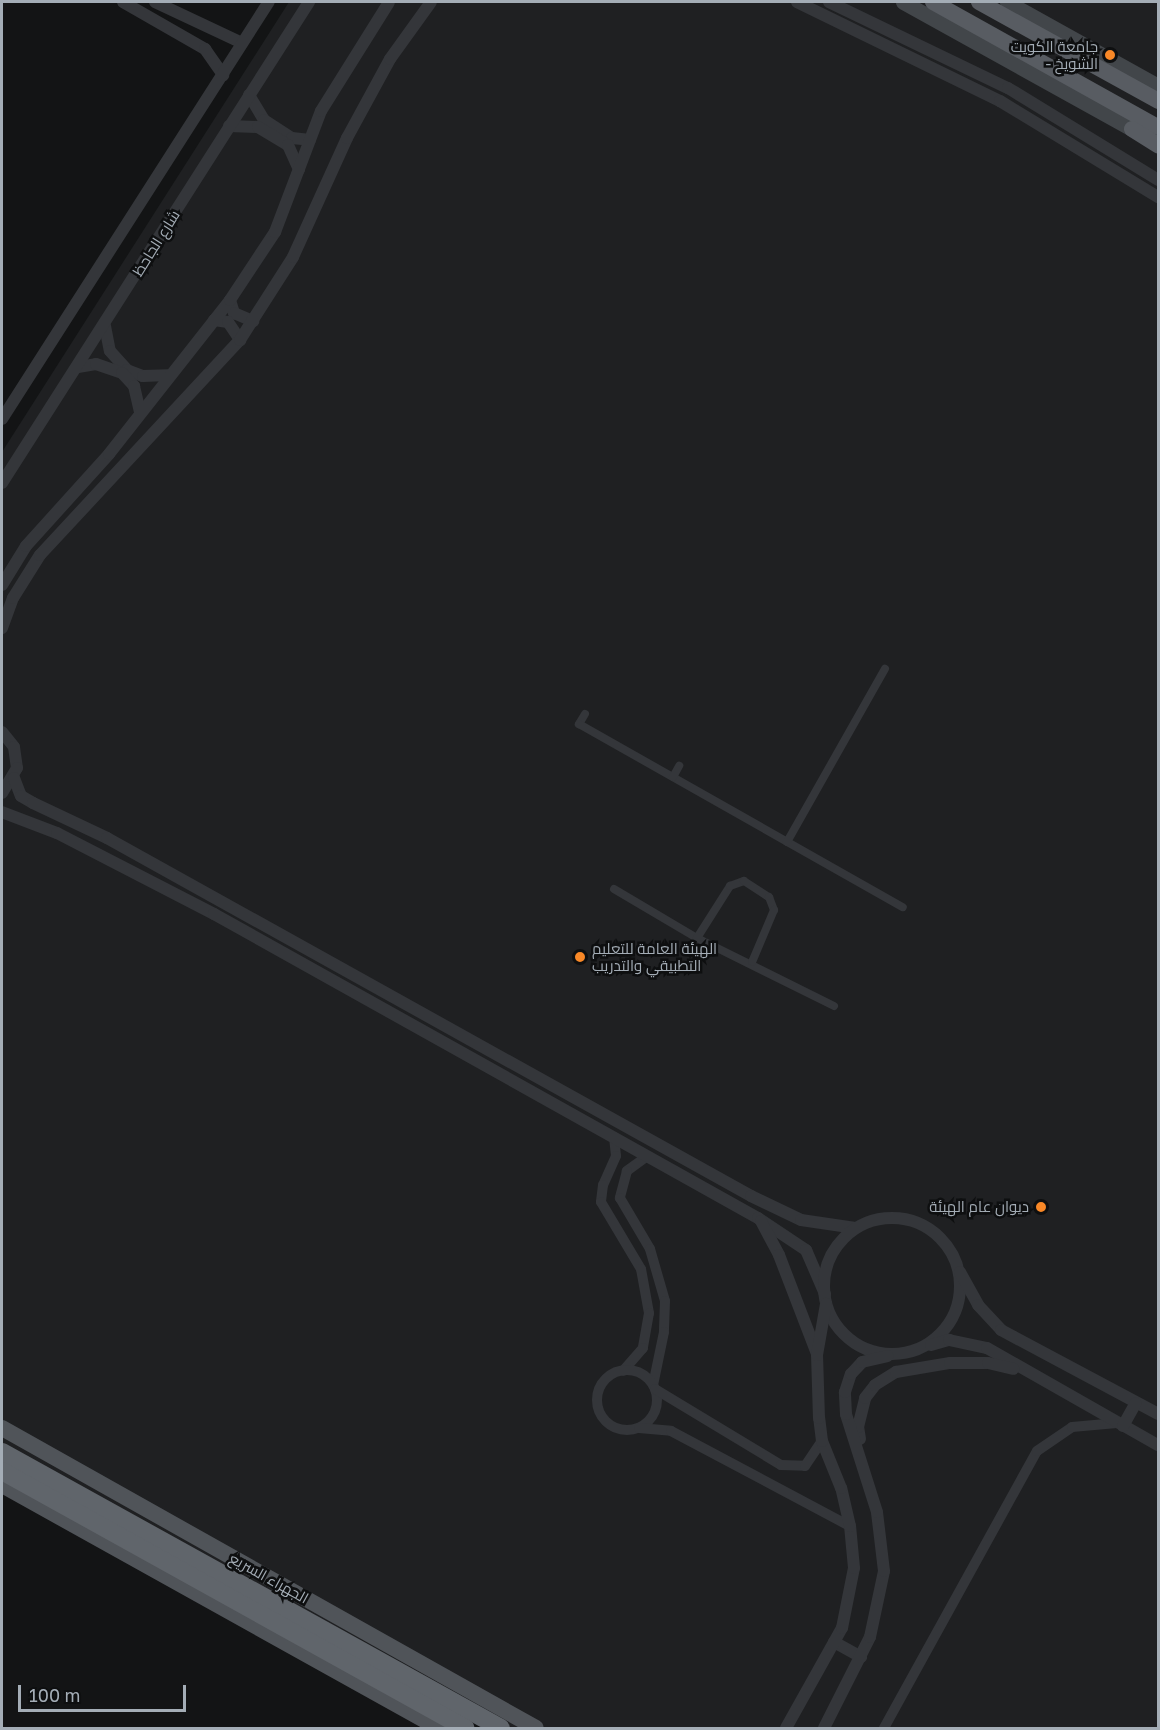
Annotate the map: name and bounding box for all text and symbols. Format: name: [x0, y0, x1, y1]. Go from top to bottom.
place label: جامعة الكويت - الشويخ: [1011, 37, 1098, 72]
marker: جامعة الكويت - الشويخ: [1103, 48, 1117, 62]
street label: شارع الجاحظ: [129, 207, 183, 279]
place label: الهيئة العامة للتعليم التطبيقي والتدريب: [592, 939, 717, 974]
marker: الهيئة العامة للتعليم التطبيقي والتدريب: [573, 950, 587, 964]
place label: ديوان عام الهيئة: [929, 1198, 1029, 1216]
marker: ديوان عام الهيئة: [1034, 1200, 1048, 1214]
street label: الجهراء السريع: [226, 1549, 312, 1607]
scale bar: [21, 1673, 189, 1711]
text: 100 m: [29, 1684, 80, 1706]

